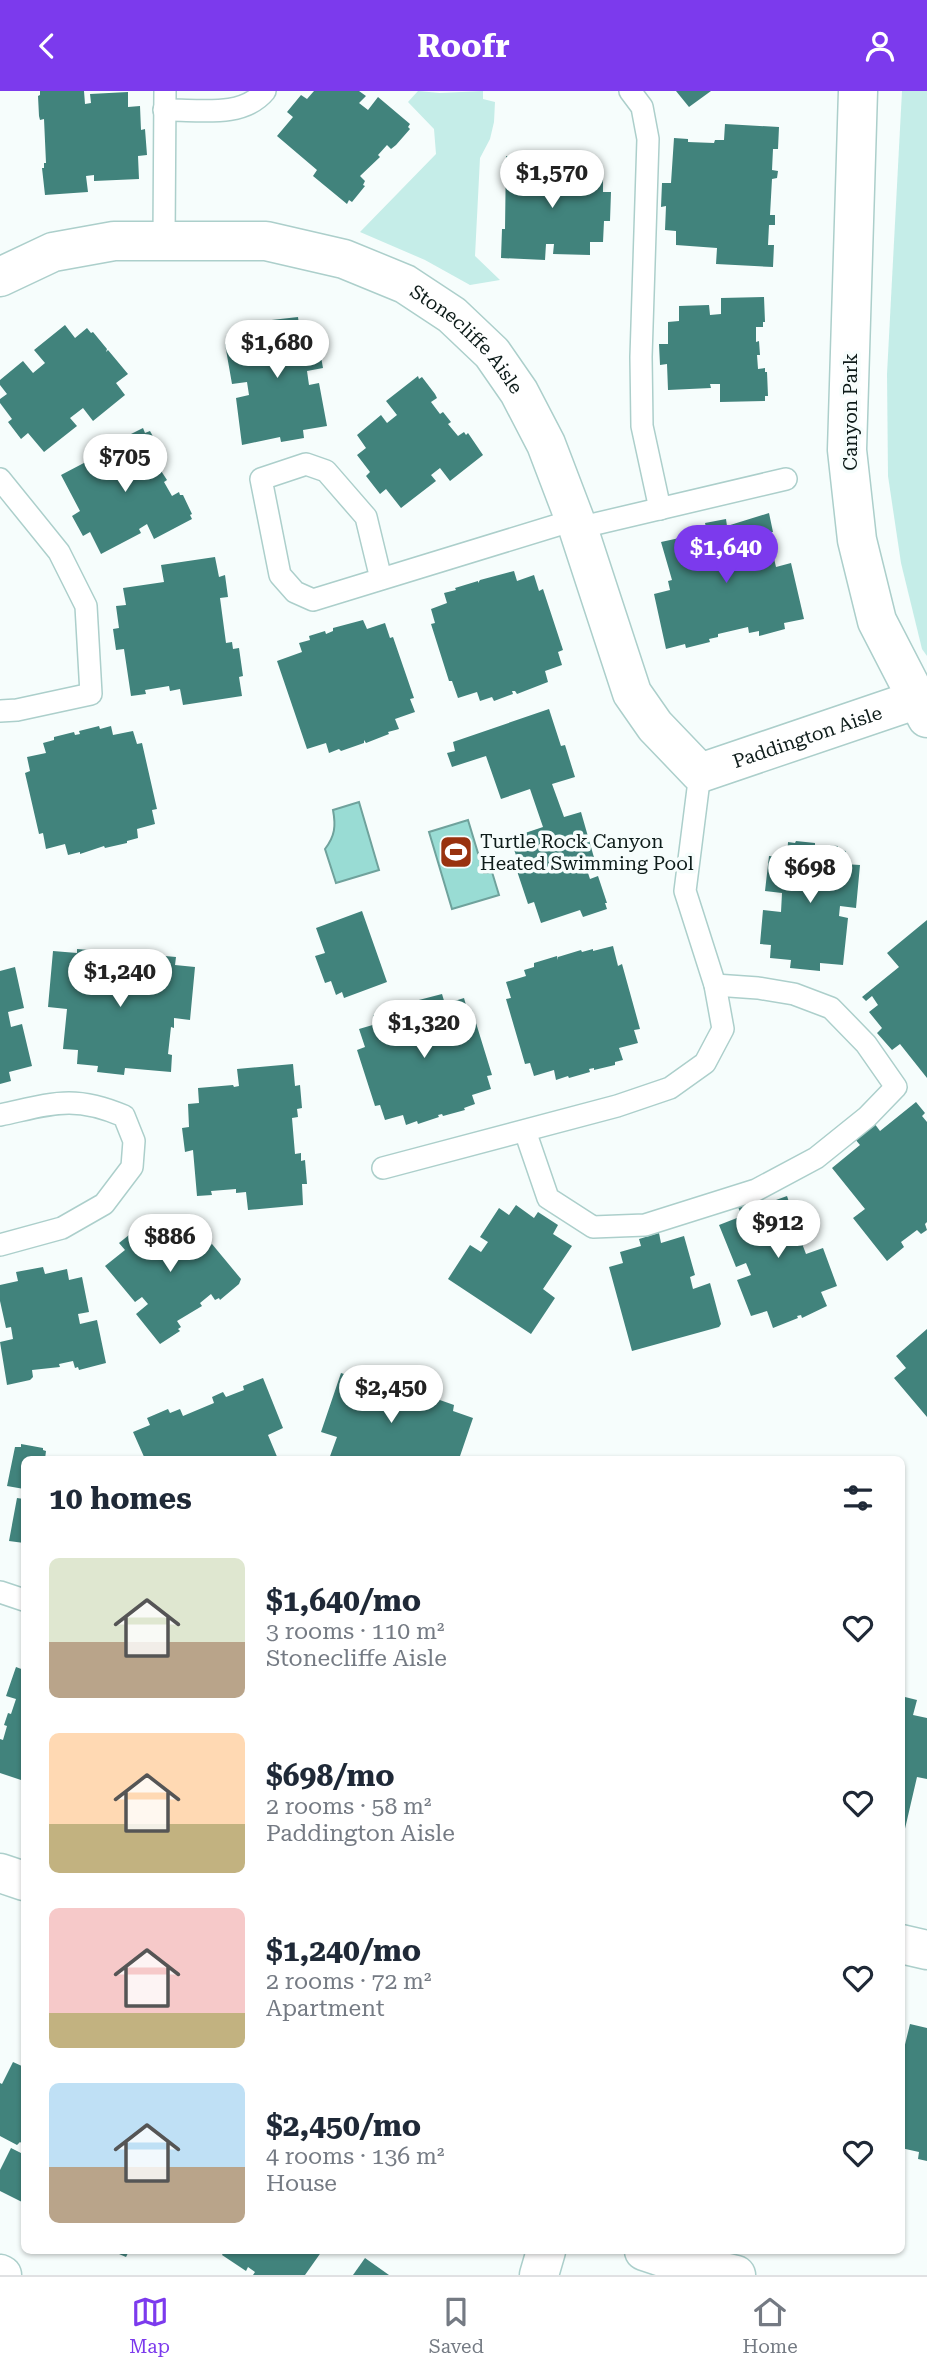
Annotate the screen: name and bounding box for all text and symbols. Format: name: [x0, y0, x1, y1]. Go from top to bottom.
icon: back: [28, 27, 66, 65]
text: Roofr: [417, 27, 510, 65]
icon: person: [861, 27, 899, 65]
pin: $1,570: [495, 151, 609, 210]
text: $1,570: [516, 159, 588, 186]
street label: Stonecliffe Aisle: [406, 280, 528, 398]
pin: $1,680: [220, 321, 334, 380]
text: $1,680: [241, 329, 313, 356]
street label: Canyon Park: [839, 353, 862, 471]
pin: $705: [84, 435, 166, 494]
text: $705: [99, 443, 151, 470]
pin: $1,640: [669, 525, 783, 585]
text: $1,640: [690, 534, 762, 561]
street label: Paddington Aisle: [730, 701, 885, 773]
place label: Turtle Rock Canyon Heated Swimming Pool: [480, 830, 694, 875]
sports icon: Turtle Rock Canyon Heated Swimming Pool: [437, 833, 475, 871]
pin: $698: [769, 845, 851, 905]
text: $698: [784, 854, 836, 881]
pin: $1,240: [63, 949, 177, 1009]
text: $1,240: [84, 958, 156, 985]
pin: $1,320: [367, 1000, 481, 1060]
text: $1,320: [388, 1009, 460, 1036]
pin: $912: [737, 1201, 819, 1260]
text: $912: [752, 1209, 804, 1236]
pin: $886: [129, 1215, 211, 1274]
text: $886: [144, 1223, 196, 1250]
pin: $2,450: [334, 1365, 448, 1425]
text: $2,450: [355, 1374, 427, 1401]
icon: filters: [839, 1479, 877, 1517]
text: 10 homes: [49, 1481, 192, 1516]
text: $1,640/mo: [266, 1583, 421, 1618]
icon: home: [105, 1586, 189, 1670]
icon: heart: [839, 1609, 877, 1647]
text: 3 rooms · 110 m²: [266, 1618, 444, 1645]
text: Stonecliffe Aisle: [266, 1645, 447, 1672]
text: $698/mo: [266, 1758, 395, 1793]
icon: home: [105, 1761, 189, 1845]
icon: heart: [839, 1784, 877, 1822]
text: 2 rooms · 58 m²: [266, 1793, 432, 1820]
text: Paddington Aisle: [266, 1820, 455, 1847]
text: $1,240/mo: [266, 1933, 421, 1968]
icon: home: [105, 1936, 189, 2020]
icon: heart: [839, 1959, 877, 1997]
text: 2 rooms · 72 m²: [266, 1968, 432, 1995]
text: Apartment: [266, 1995, 385, 2022]
text: $2,450/mo: [266, 2108, 421, 2143]
icon: home: [105, 2111, 189, 2195]
icon: heart: [839, 2134, 877, 2172]
text: 4 rooms · 136 m²: [266, 2143, 444, 2170]
text: House: [266, 2170, 337, 2197]
tab: Map: [129, 2293, 170, 2358]
tab: Saved: [429, 2293, 484, 2358]
tab: Home: [743, 2293, 798, 2358]

